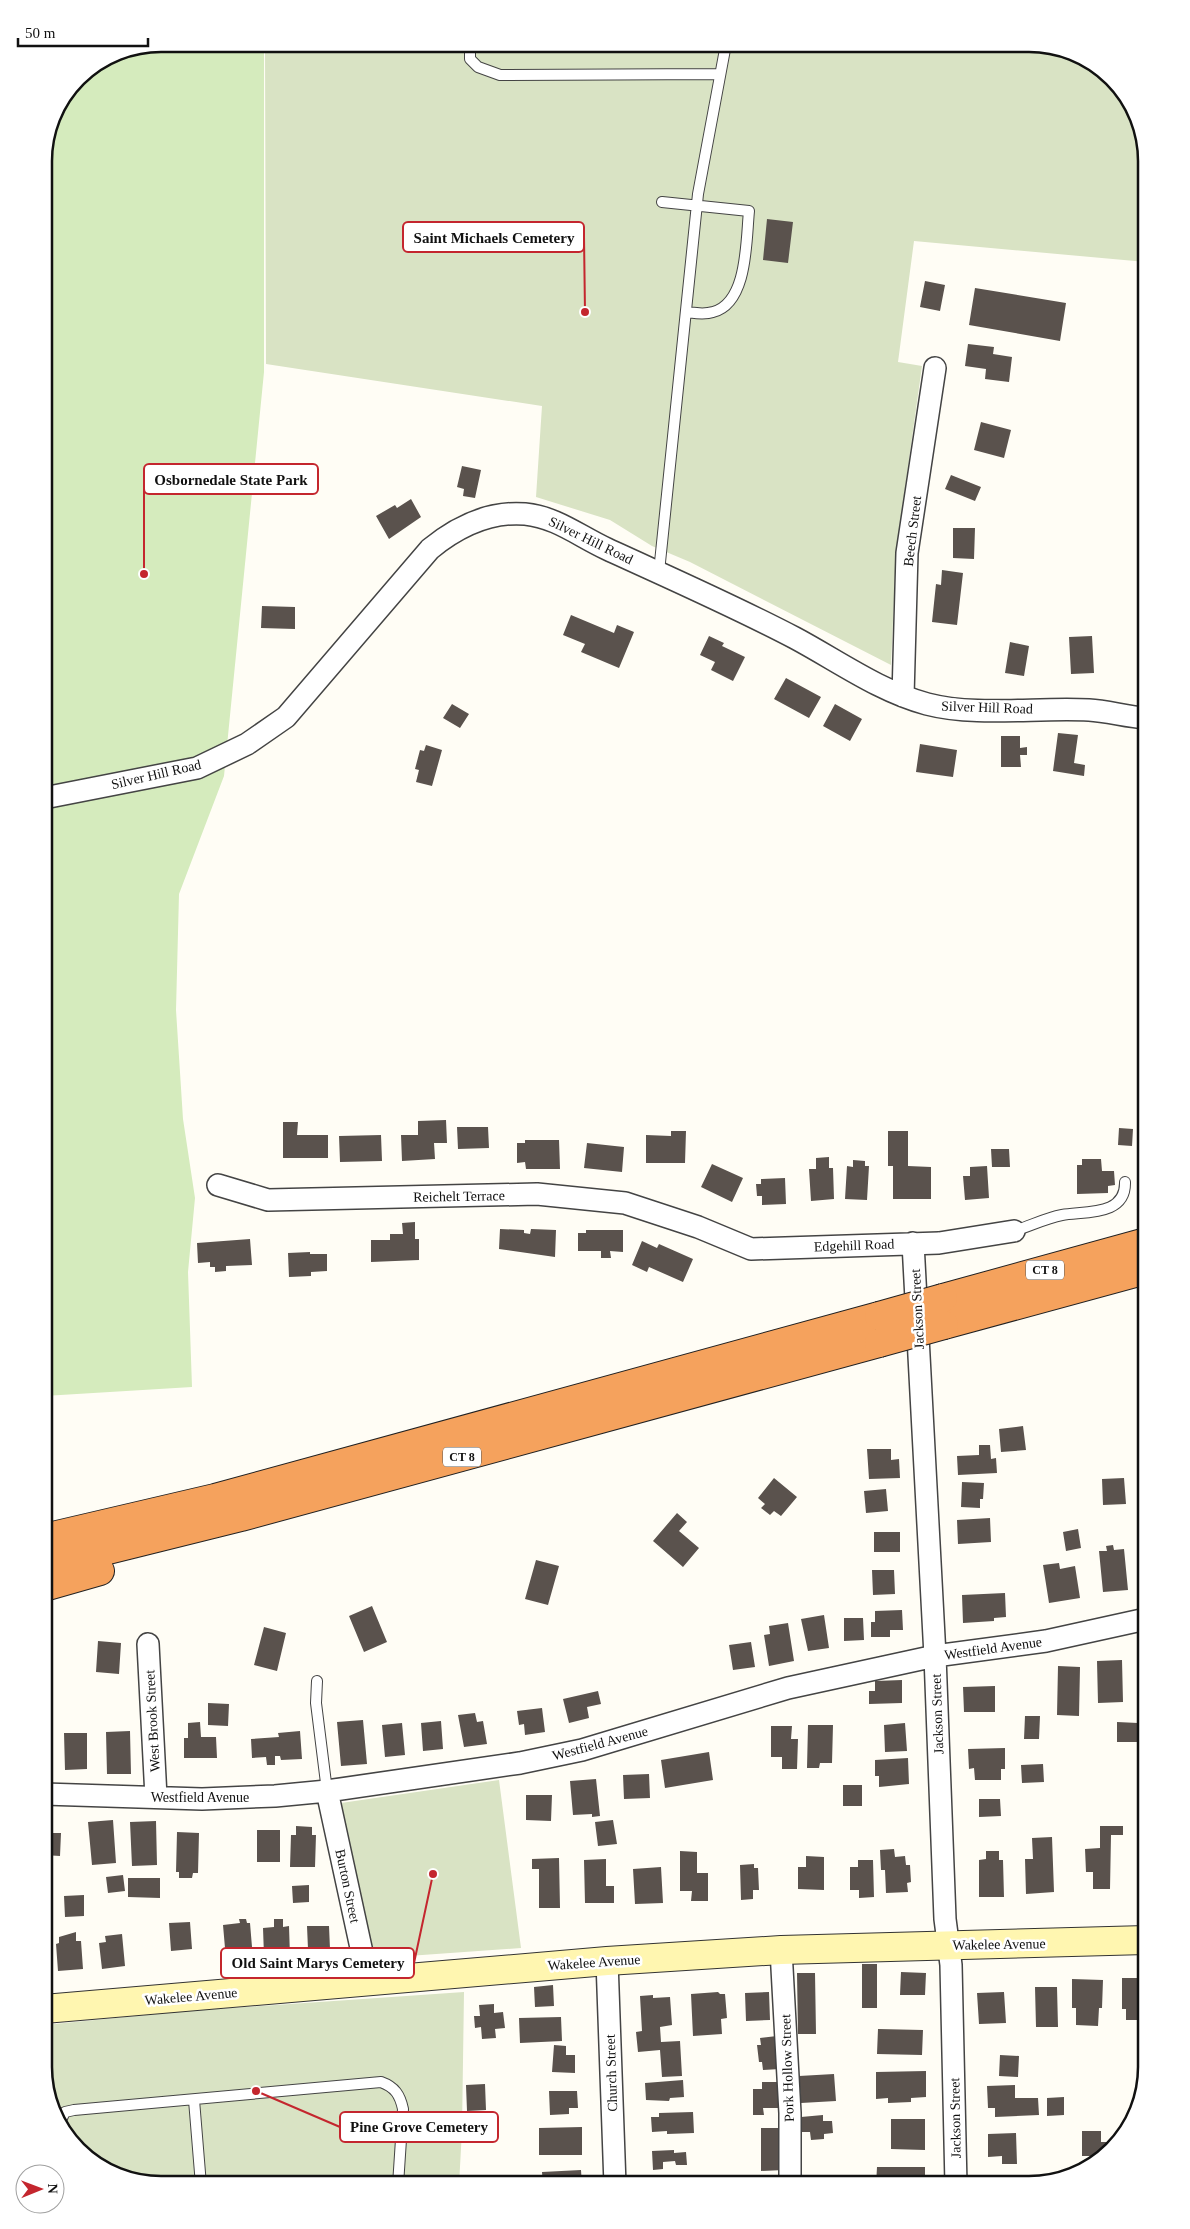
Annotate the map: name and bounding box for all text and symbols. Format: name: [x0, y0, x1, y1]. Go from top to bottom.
scale bar: [18, 15, 148, 47]
text: 50 m: [25, 25, 56, 41]
callout: Saint Michaels Cemetery: [403, 222, 584, 252]
text: Saint Michaels Cemetery: [414, 230, 575, 246]
callout: Osbornedale State Park: [144, 464, 318, 494]
text: Osbornedale State Park: [154, 472, 308, 488]
street label: Beech Street: [901, 495, 924, 567]
street label: Silver Hill Road: [546, 514, 635, 567]
street label: Silver Hill Road: [941, 698, 1033, 717]
street label: Silver Hill Road: [110, 757, 203, 792]
street label: Reichelt Terrace: [413, 1188, 505, 1205]
street label: Edgehill Road: [814, 1237, 895, 1254]
road number: CT 8: [1026, 1260, 1064, 1280]
street label: Jackson Street: [908, 1268, 927, 1350]
road number: CT 8: [443, 1448, 481, 1466]
street label: Westfield Avenue: [943, 1634, 1043, 1663]
street label: West Brook Street: [142, 1669, 163, 1772]
street label: Jackson Street: [929, 1673, 946, 1754]
street label: Westfield Avenue: [551, 1723, 650, 1763]
street label: Westfield Avenue: [151, 1790, 249, 1805]
street label: Burton Street: [332, 1848, 363, 1924]
street label: Wakelee Avenue: [952, 1936, 1046, 1953]
callout: Old Saint Marys Cemetery: [221, 1948, 414, 1978]
street label: Wakelee Avenue: [547, 1952, 641, 1973]
text: Old Saint Marys Cemetery: [232, 1955, 405, 1971]
street label: Wakelee Avenue: [144, 1985, 238, 2008]
street label: Pork Hollow Street: [778, 2014, 797, 2122]
street label: Church Street: [603, 2034, 620, 2112]
street label: Jackson Street: [947, 2078, 964, 2158]
callout: Pine Grove Cemetery: [340, 2112, 498, 2142]
text: Pine Grove Cemetery: [350, 2119, 488, 2135]
north arrow: [15, 2164, 65, 2214]
text: N: [45, 2184, 60, 2194]

